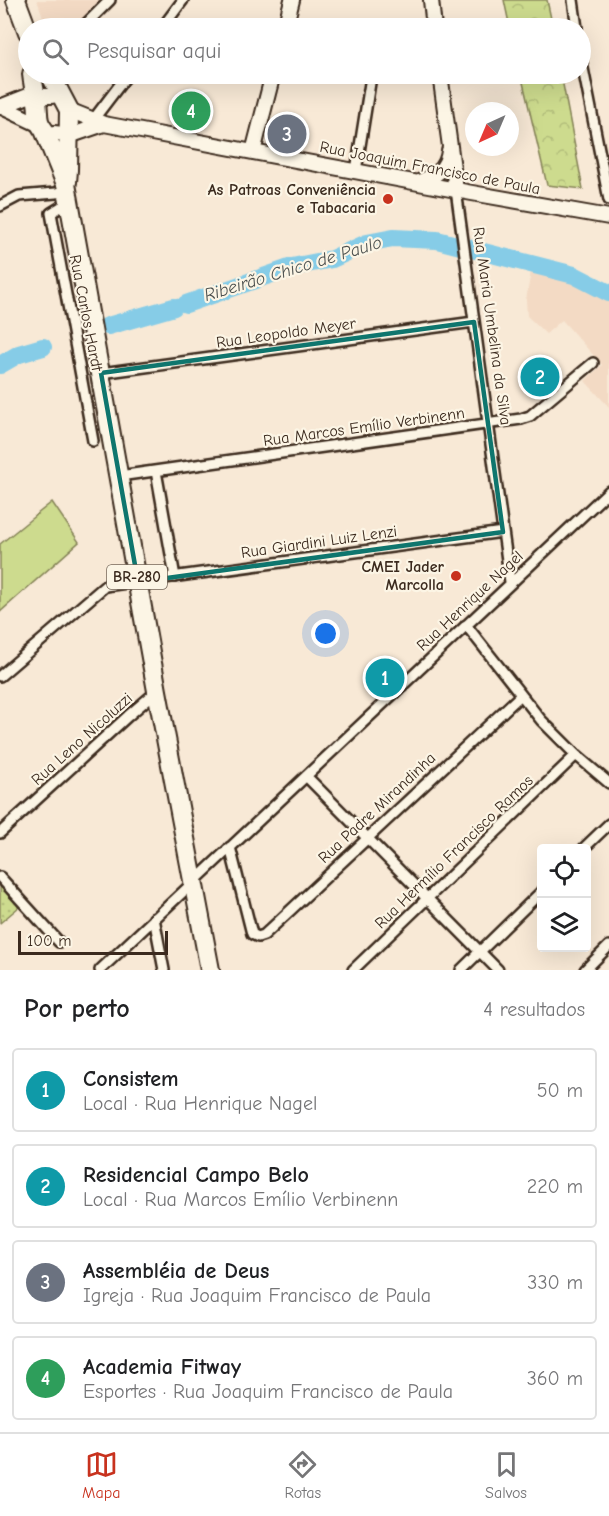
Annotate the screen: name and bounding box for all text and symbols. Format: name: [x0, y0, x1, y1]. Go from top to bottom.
search box: [18, 18, 591, 84]
icon: search: [39, 35, 72, 68]
text: Pesquisar aqui: [87, 38, 222, 64]
pin: 4: [172, 88, 210, 134]
north arrow: [465, 102, 519, 156]
pin: 3: [268, 112, 306, 156]
street label: Rua Joaquim Francisco de Paula: [318, 138, 542, 198]
place label: As Patroas Conveniência e Tabacaria: [208, 181, 376, 217]
marker: As Patroas Conveniência e Tabacaria: [381, 192, 395, 206]
street label: Rua Maria Umbelina da Silva: [469, 226, 515, 426]
water label: Ribeirão Chico de Paulo: [202, 232, 384, 306]
street label: Rua Carlos Hardt: [66, 253, 106, 373]
street label: Rua Leopoldo Meyer: [215, 314, 358, 352]
pin: 2: [520, 354, 560, 400]
street label: Rua Marcos Emílio Verbinenn: [262, 404, 466, 450]
street label: Rua Giardini Luiz Lenzi: [240, 522, 398, 562]
street label: Rua Henrique Nagel: [413, 547, 527, 655]
place label: CMEI Jader Marcolla: [362, 558, 445, 594]
road number: BR-280: [107, 565, 167, 589]
marker: CMEI Jader Marcolla: [449, 569, 463, 583]
your location: [311, 619, 340, 648]
pin: 1: [366, 656, 404, 700]
street label: Rua Leno Nicoluzzi: [28, 689, 136, 789]
street label: Rua Padre Mirandinha: [315, 749, 439, 867]
street label: Rua Hermílio Francisco Ramos: [371, 771, 537, 932]
map controls: [537, 844, 591, 952]
button: locate: [537, 844, 591, 898]
button: layers: [537, 898, 591, 952]
scale bar: [18, 928, 168, 956]
text: 100 m: [27, 932, 71, 950]
text: Por perto: [24, 994, 130, 1024]
text: 4 resultados: [483, 998, 585, 1021]
text: Consistem: [83, 1066, 179, 1092]
text: 1: [42, 1079, 49, 1102]
text: 50 m: [537, 1079, 583, 1102]
text: Local · Rua Henrique Nagel: [83, 1092, 317, 1115]
text: Residencial Campo Belo: [83, 1162, 309, 1188]
text: 2: [41, 1175, 50, 1198]
text: 220 m: [527, 1175, 583, 1198]
text: Local · Rua Marcos Emílio Verbinenn: [83, 1188, 398, 1211]
text: Assembléia de Deus: [83, 1258, 269, 1284]
text: 3: [41, 1271, 50, 1294]
text: 330 m: [527, 1271, 583, 1294]
text: Igreja · Rua Joaquim Francisco de Paula: [83, 1284, 431, 1307]
text: Academia Fitway: [83, 1354, 241, 1380]
text: 4: [41, 1367, 50, 1390]
text: 360 m: [527, 1367, 583, 1390]
text: Esportes · Rua Joaquim Francisco de Paula: [83, 1380, 453, 1403]
tab: Mapa: [82, 1448, 120, 1502]
tab: Rotas: [284, 1448, 321, 1502]
tab: Salvos: [485, 1448, 527, 1502]

